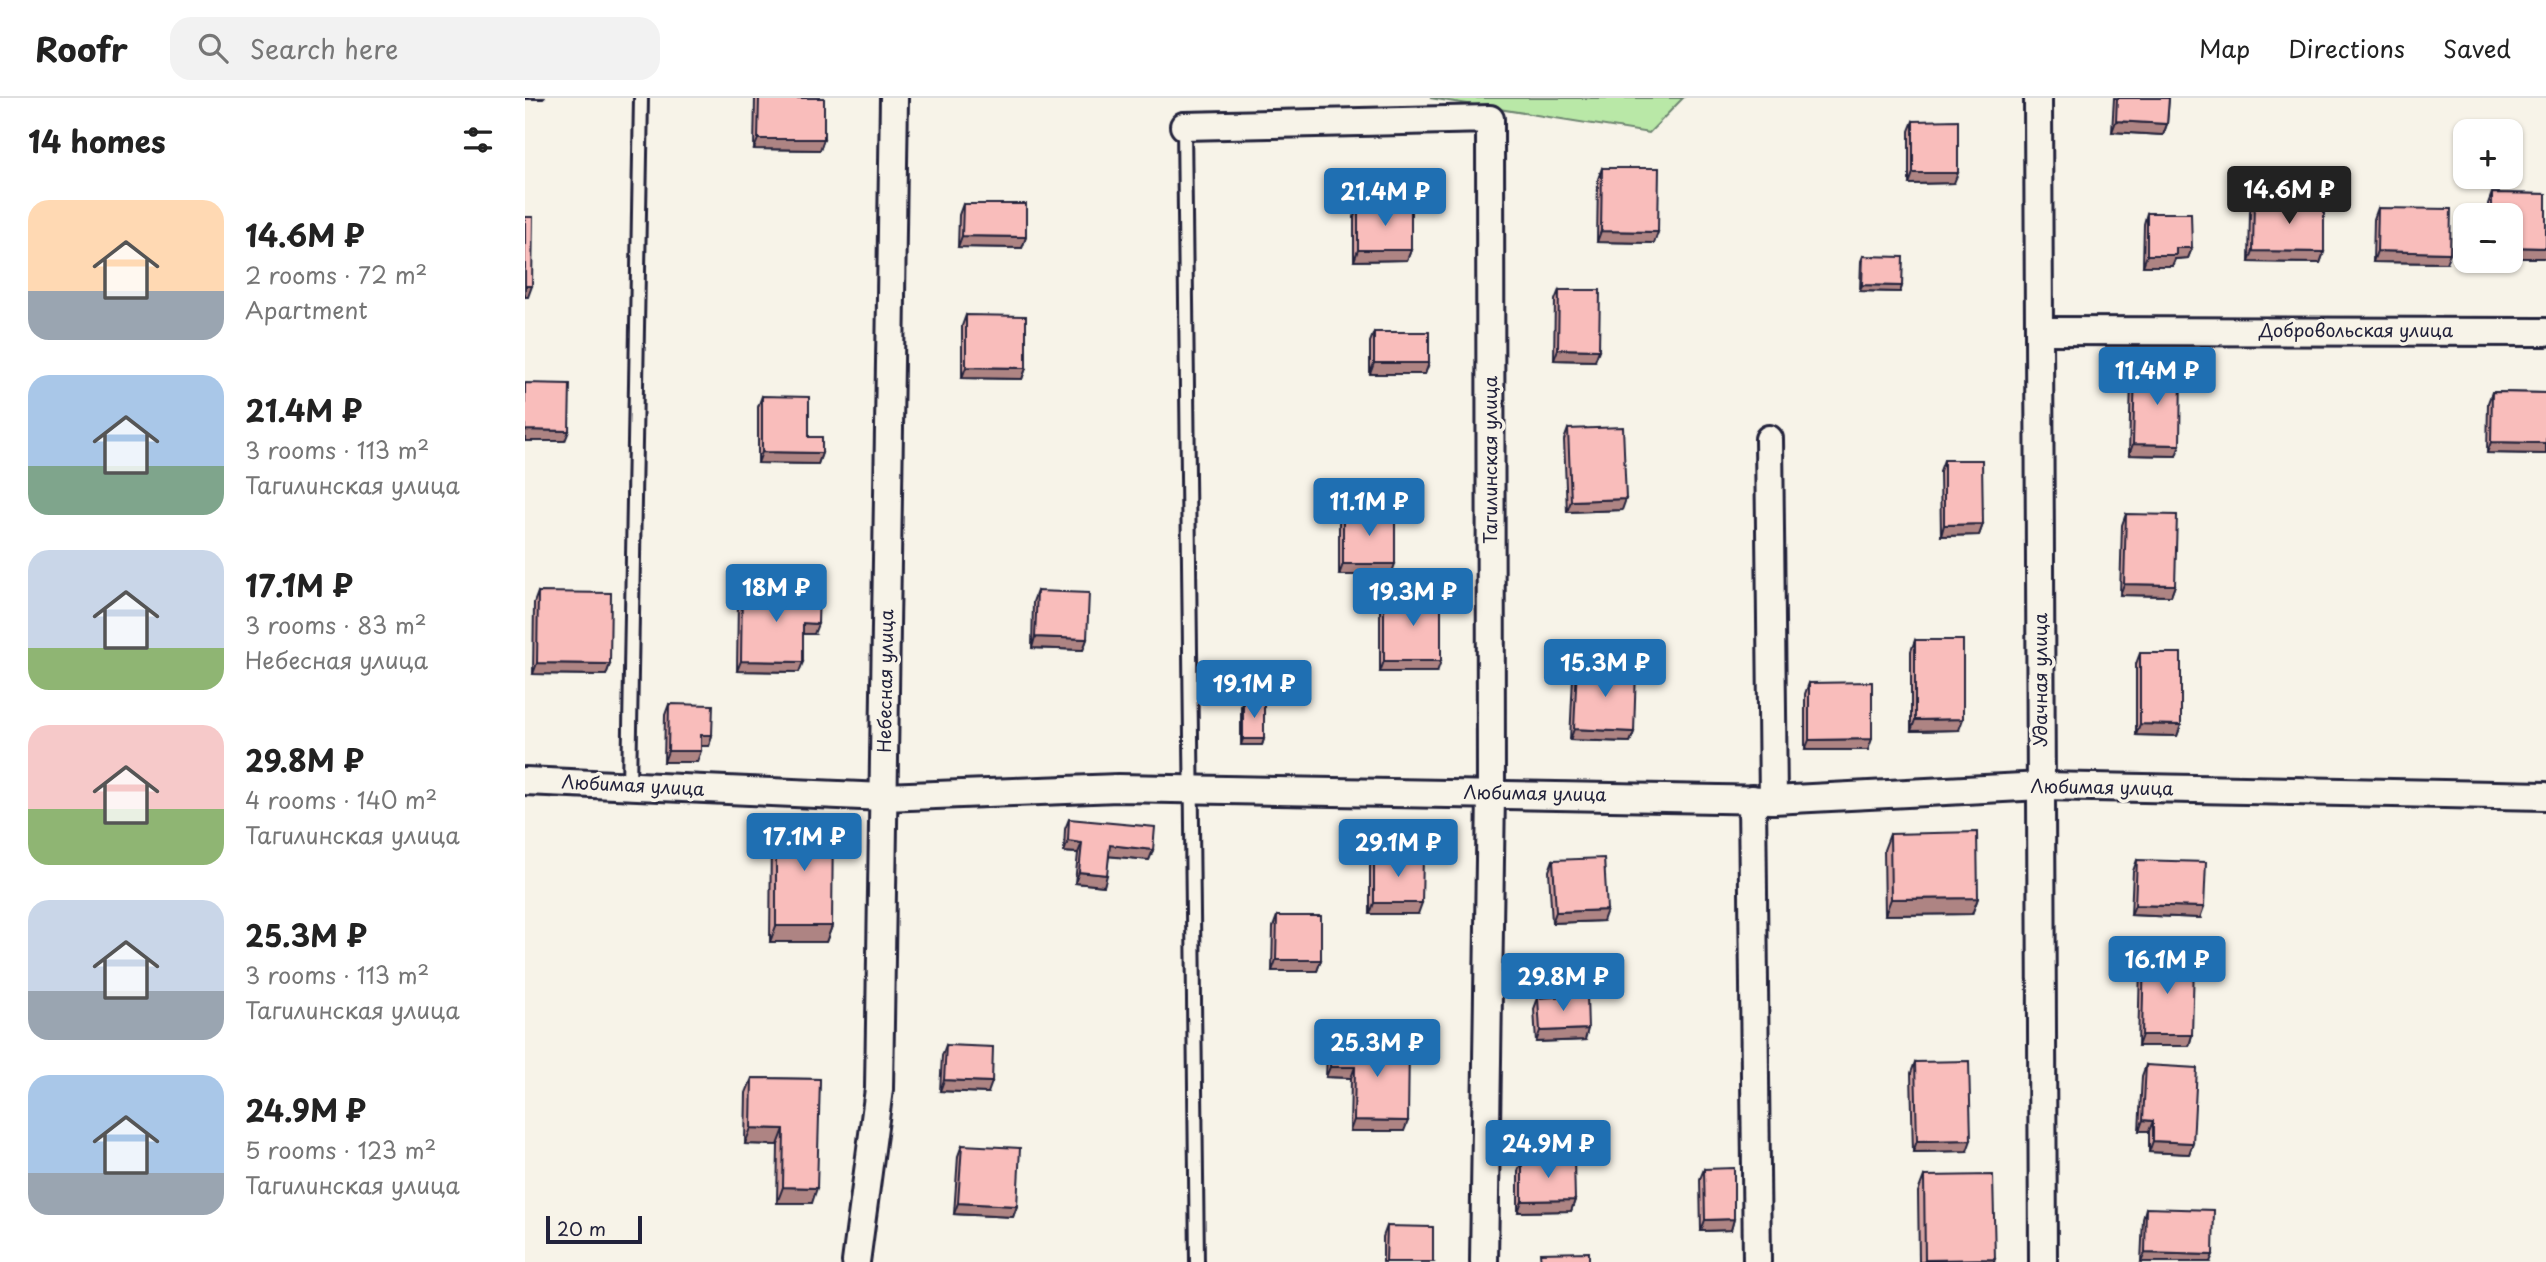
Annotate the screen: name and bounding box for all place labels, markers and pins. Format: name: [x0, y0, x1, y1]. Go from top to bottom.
pin: 14.6M ₽: [2224, 166, 2354, 226]
pin: 21.4M ₽: [1320, 169, 1450, 228]
pin: 11.4M ₽: [2092, 348, 2222, 407]
pin: 11.1M ₽: [1304, 478, 1434, 538]
pin: 18M ₽: [727, 564, 825, 624]
pin: 19.3M ₽: [1348, 568, 1478, 628]
pin: 15.3M ₽: [1540, 640, 1670, 699]
pin: 19.1M ₽: [1189, 660, 1319, 720]
pin: 17.1M ₽: [739, 814, 869, 873]
pin: 29.1M ₽: [1333, 820, 1463, 879]
pin: 16.1M ₽: [2102, 936, 2232, 996]
pin: 29.8M ₽: [1498, 954, 1628, 1013]
pin: 25.3M ₽: [1312, 1020, 1442, 1079]
pin: 24.9M ₽: [1483, 1121, 1613, 1180]

